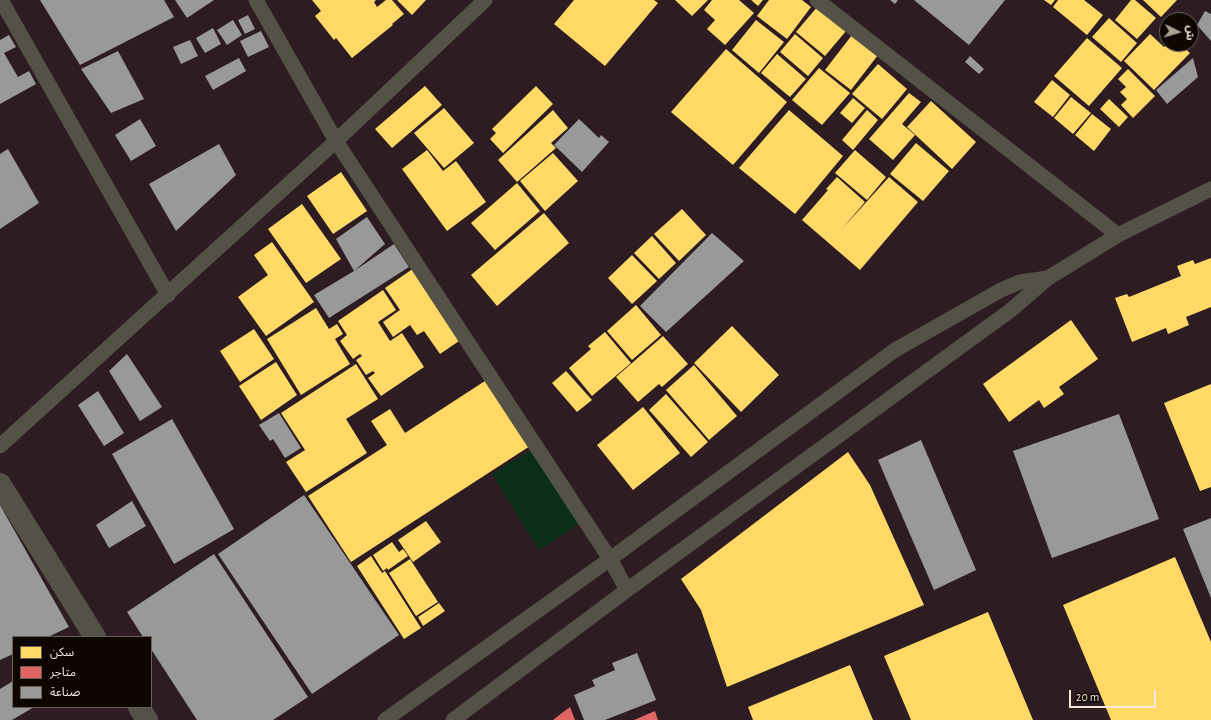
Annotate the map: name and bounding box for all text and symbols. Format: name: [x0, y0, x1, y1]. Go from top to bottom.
north arrow: [1159, 12, 1199, 52]
text: ش: [1184, 25, 1197, 41]
legend: [12, 636, 152, 708]
text: سكن: [50, 646, 74, 658]
text: متاجر: [50, 666, 76, 678]
scale bar: [1071, 682, 1158, 708]
text: صناعة: [50, 686, 80, 698]
text: 20 m: [1076, 691, 1099, 703]

